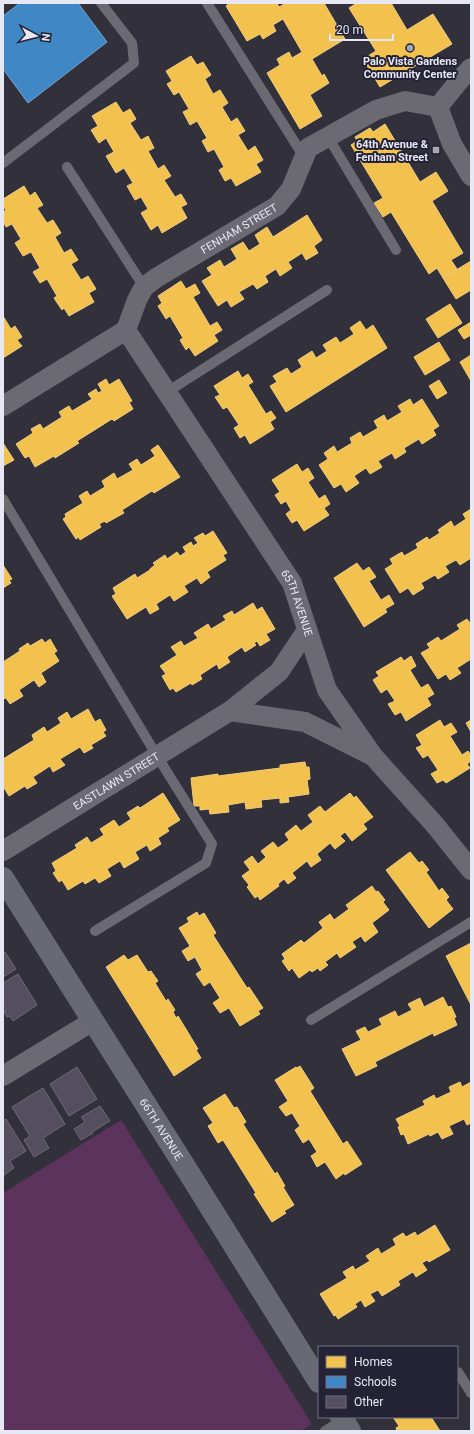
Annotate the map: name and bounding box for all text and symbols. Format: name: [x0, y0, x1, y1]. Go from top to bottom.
north arrow: [16, 16, 56, 56]
scale bar: [330, 16, 393, 42]
text: 20 m: [336, 23, 363, 37]
text: N: [38, 33, 52, 42]
marker: Palo Vista Gardens Community Center: [405, 43, 415, 53]
place label: Palo Vista Gardens Community Center: [363, 55, 457, 81]
place label: 64th Avenue & Fenham Street: [356, 138, 429, 164]
marker: 64th Avenue & Fenham Street: [431, 145, 441, 155]
street label: FENHAM STREET: [198, 201, 280, 256]
street label: 65TH AVENUE: [278, 567, 316, 638]
street label: EASTLAWN STREET: [71, 749, 162, 813]
street label: 66TH AVENUE: [137, 1096, 186, 1163]
legend: [318, 1346, 458, 1418]
text: Homes: [354, 1355, 392, 1369]
text: Schools: [354, 1375, 397, 1389]
text: Other: [354, 1395, 383, 1409]

